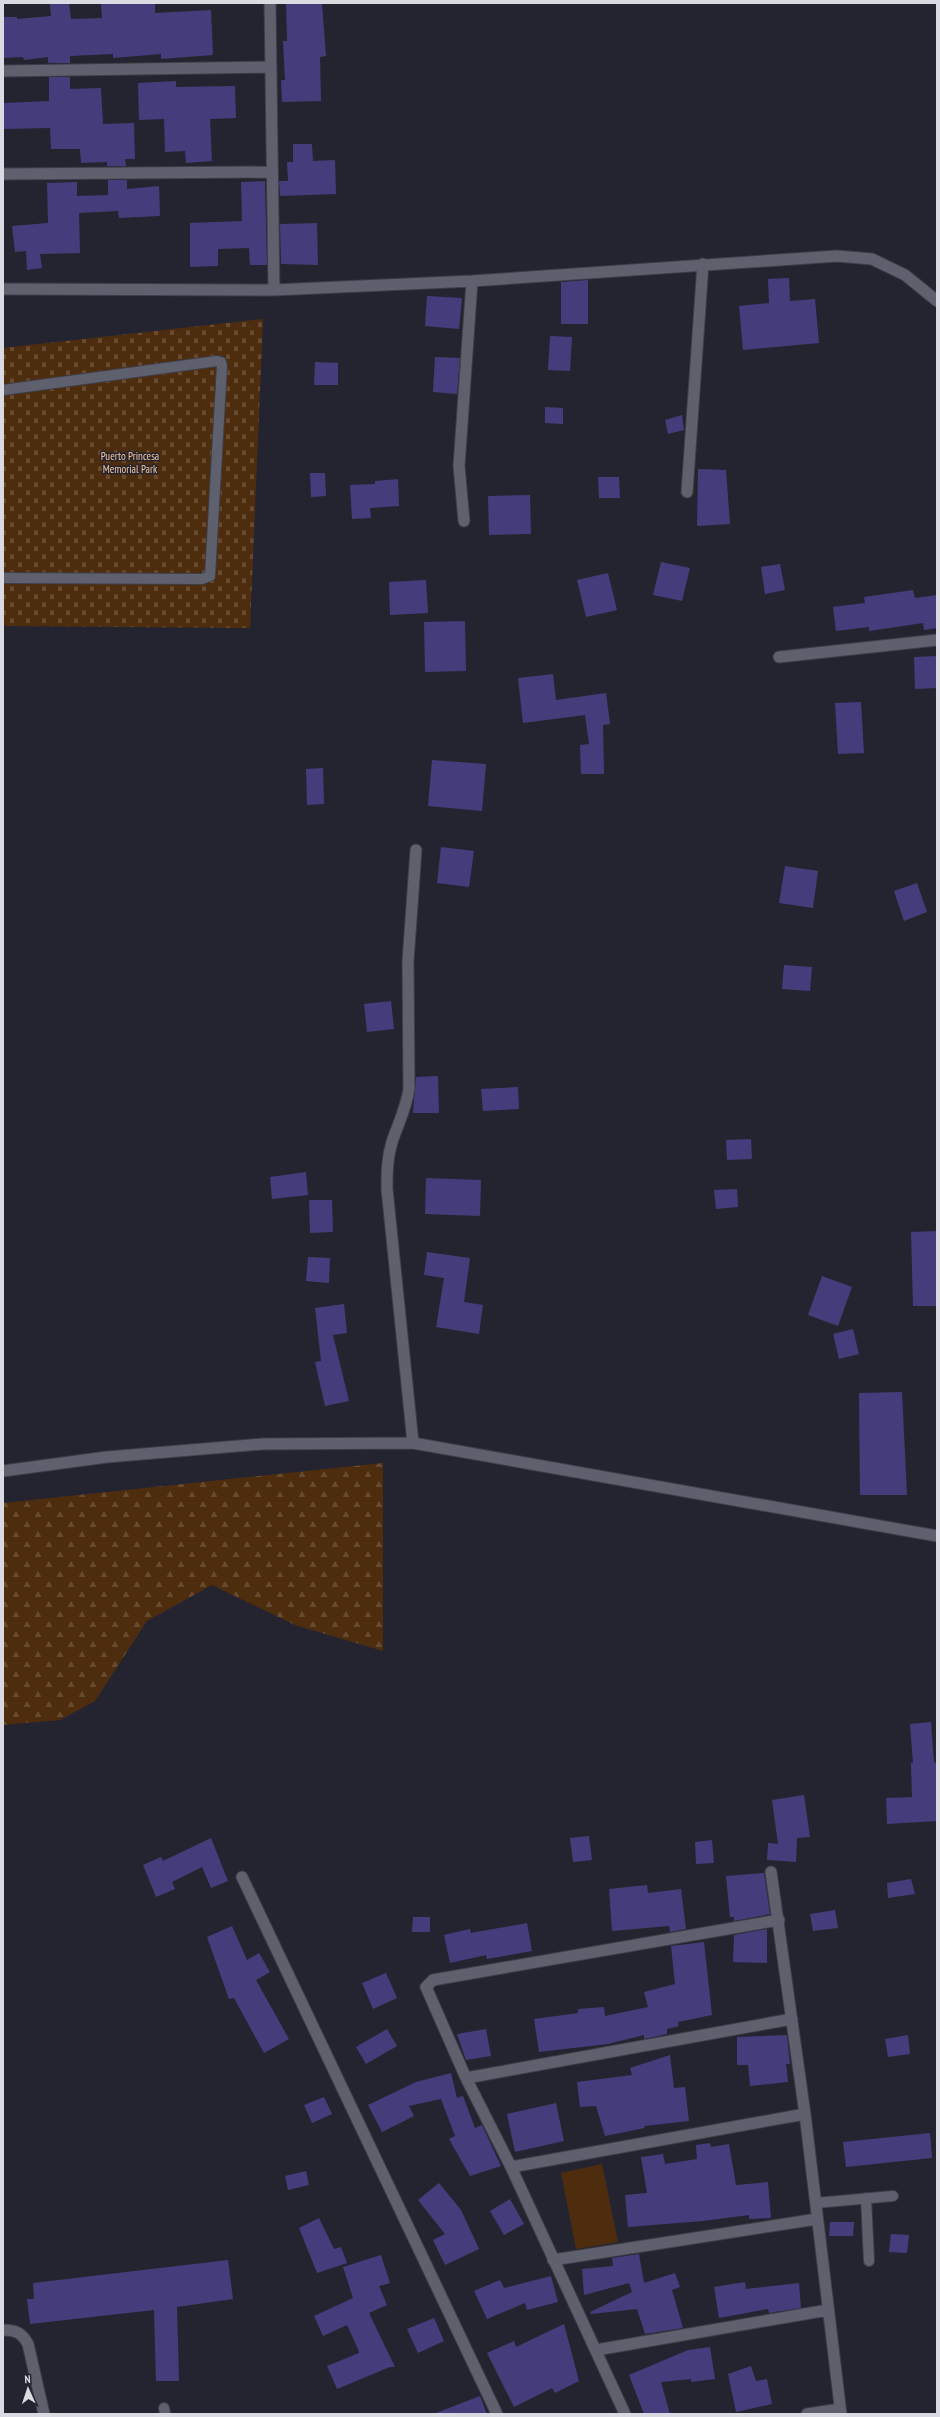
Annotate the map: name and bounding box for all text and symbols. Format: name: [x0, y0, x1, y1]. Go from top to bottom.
park label: Puerto Princesa Memorial Park: [101, 449, 159, 476]
north arrow: [8, 2369, 48, 2409]
text: N: [24, 2372, 31, 2386]

